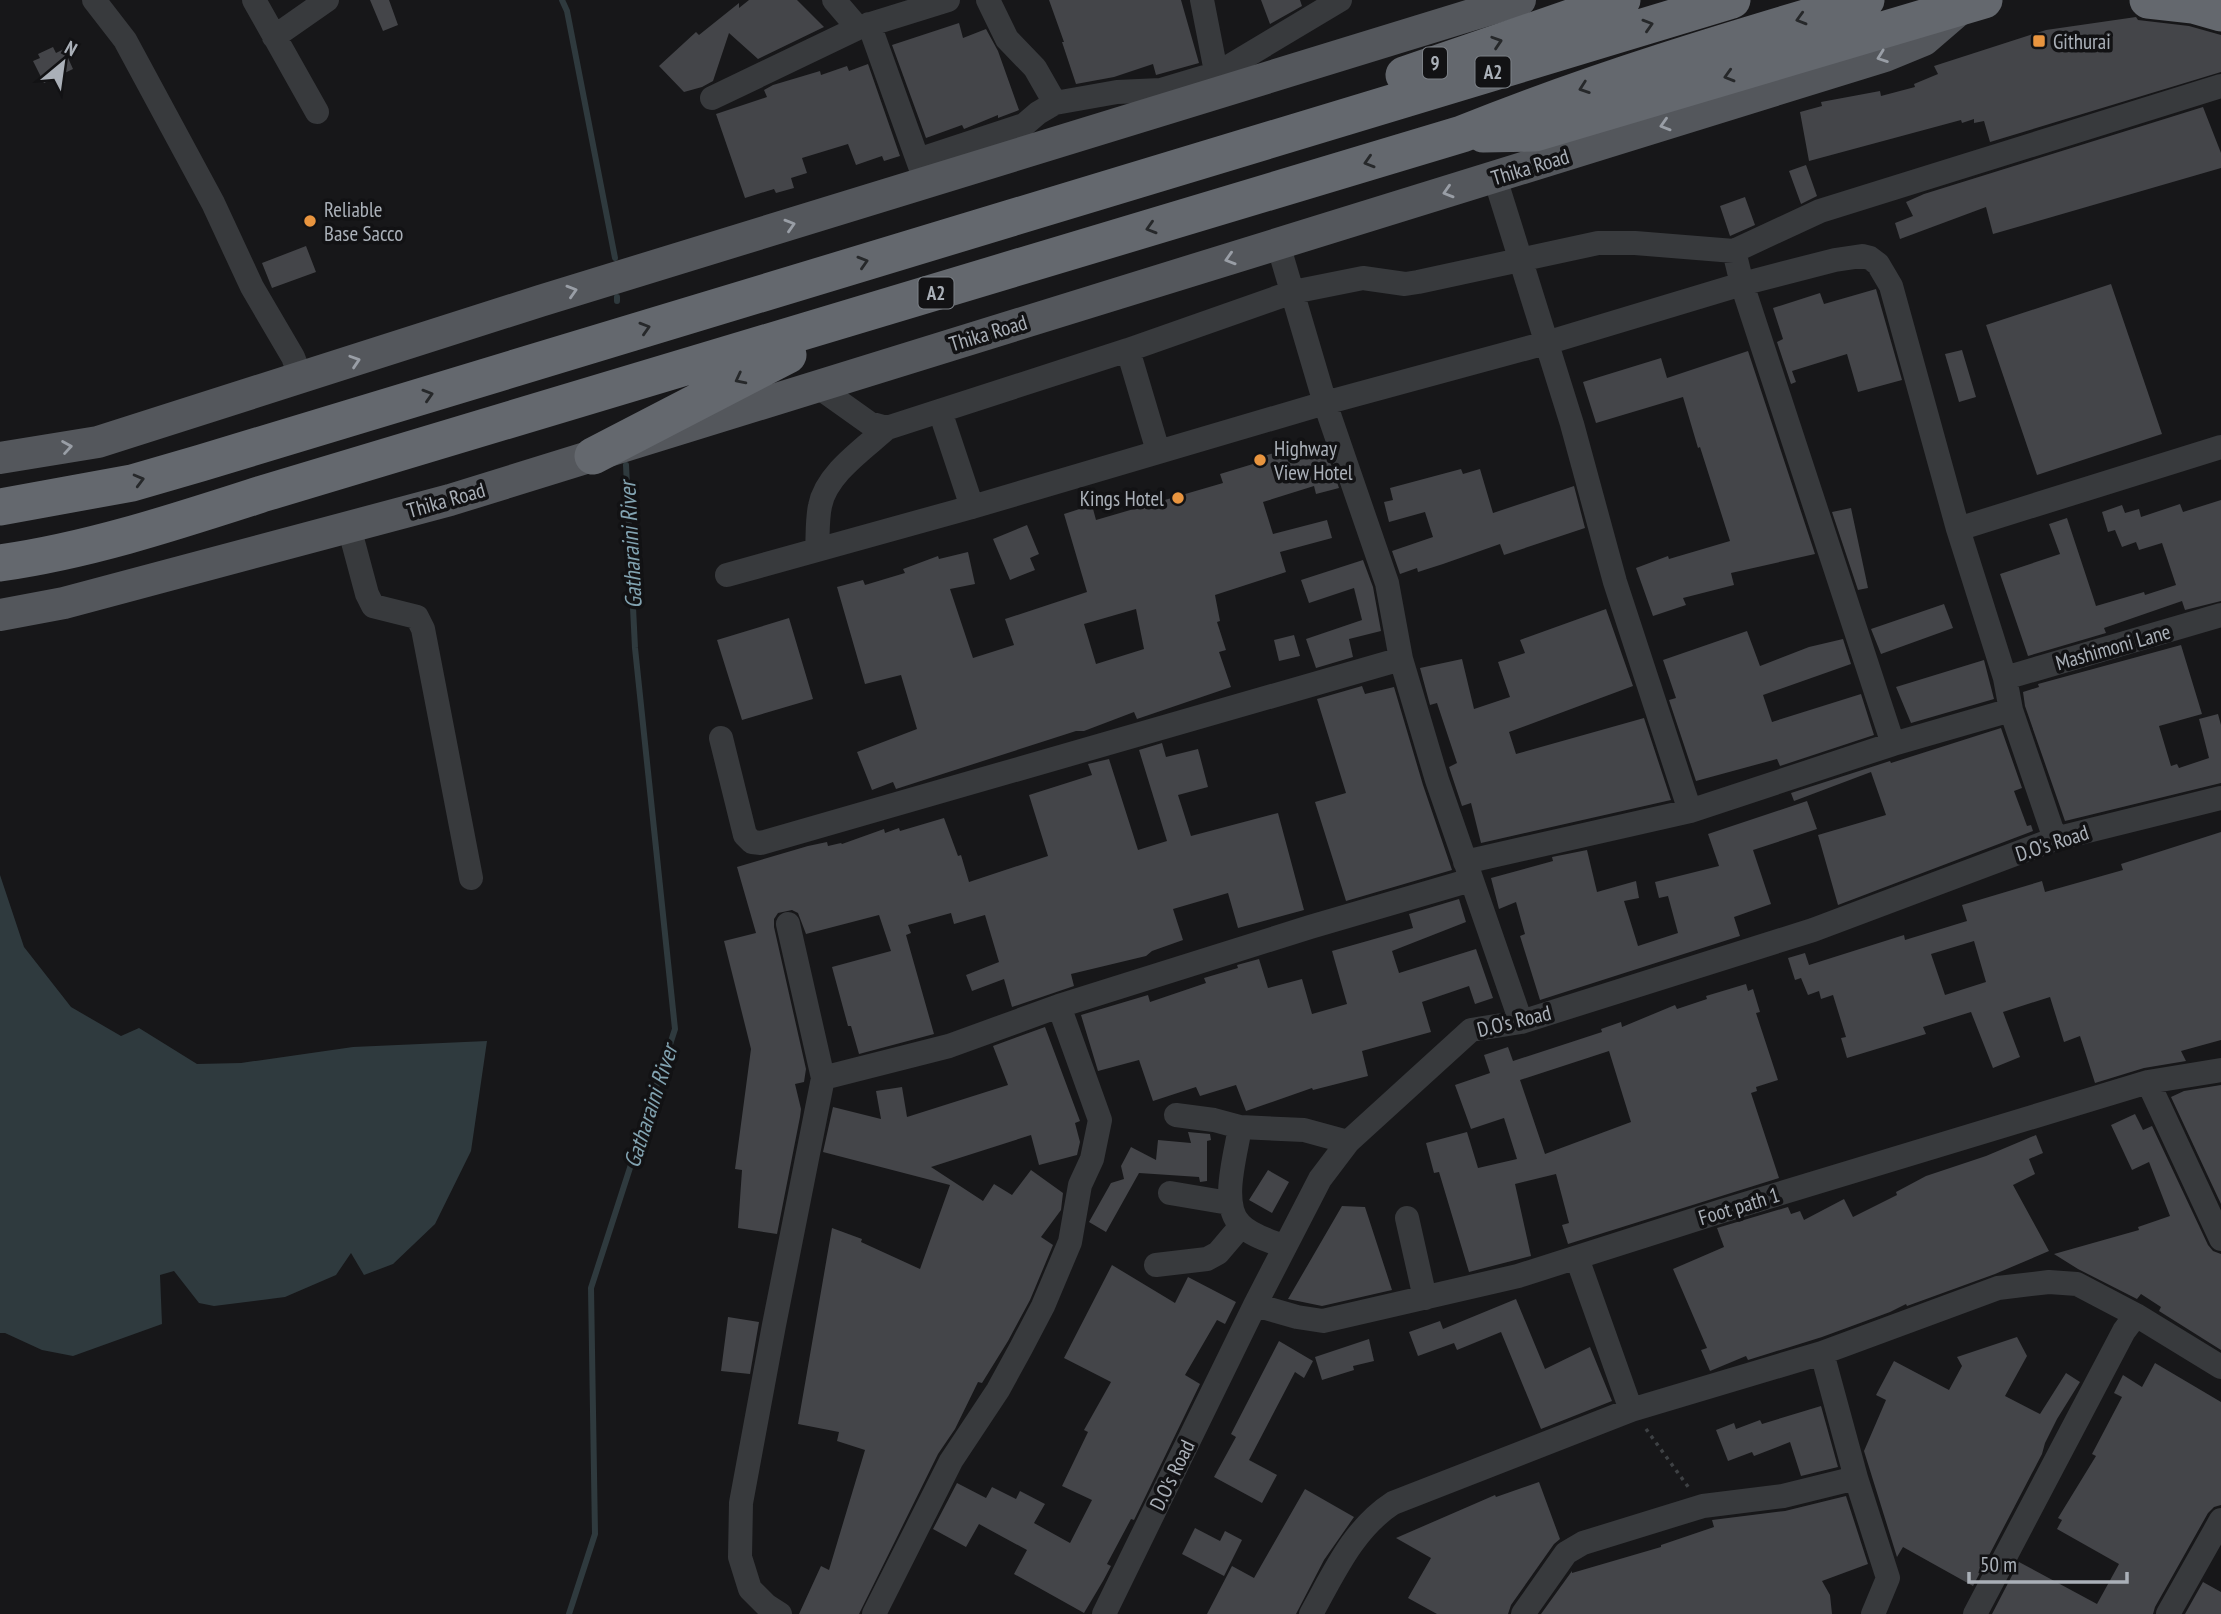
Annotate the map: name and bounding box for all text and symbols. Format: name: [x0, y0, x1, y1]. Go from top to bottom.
one-way arrow: [1795, 11, 1807, 26]
one-way arrow: [1641, 19, 1653, 34]
north arrow: [28, 28, 98, 98]
place label: Githurai: [2053, 28, 2111, 55]
marker: Githurai: [2031, 33, 2047, 49]
text: N: [61, 35, 82, 61]
one-way arrow: [1491, 35, 1503, 50]
road number: 9: [1423, 48, 1447, 78]
one-way arrow: [1877, 49, 1889, 63]
road number: A2: [1476, 57, 1510, 88]
one-way arrow: [1724, 67, 1736, 82]
one-way arrow: [1578, 80, 1590, 94]
one-way arrow: [1659, 117, 1671, 132]
street label: Thika Road: [1488, 142, 1572, 192]
one-way arrow: [1363, 154, 1375, 169]
one-way arrow: [1442, 184, 1454, 198]
place label: Reliable Base Sacco: [324, 196, 403, 247]
marker: Reliable Base Sacco: [302, 213, 318, 229]
one-way arrow: [783, 218, 795, 233]
one-way arrow: [1145, 220, 1157, 235]
one-way arrow: [1224, 250, 1236, 265]
one-way arrow: [857, 256, 869, 271]
road number: A2: [918, 278, 954, 308]
one-way arrow: [566, 285, 578, 300]
street label: Thika Road: [946, 308, 1030, 358]
one-way arrow: [639, 322, 651, 337]
one-way arrow: [349, 354, 361, 369]
one-way arrow: [735, 371, 747, 385]
one-way arrow: [421, 388, 433, 403]
place label: Highway View Hotel: [1273, 435, 1353, 486]
one-way arrow: [62, 440, 73, 455]
marker: Highway View Hotel: [1252, 452, 1268, 468]
one-way arrow: [133, 474, 145, 489]
street label: Thika Road: [404, 476, 488, 524]
water label: Gatharaini River: [612, 477, 648, 609]
place label: Kings Hotel: [1080, 485, 1164, 512]
marker: Kings Hotel: [1170, 490, 1186, 506]
street label: Mashimoni Lane: [2052, 618, 2174, 676]
street label: D.O's Road: [2012, 819, 2092, 867]
street label: D.O's Road: [1474, 999, 1554, 1043]
water label: Gatharaini River: [617, 1037, 685, 1171]
street label: Foot path 1: [1695, 1181, 1783, 1231]
street label: D.O's Road: [1143, 1435, 1201, 1515]
scale bar: [1969, 1540, 2126, 1584]
text: 50 m: [1980, 1551, 2017, 1578]

